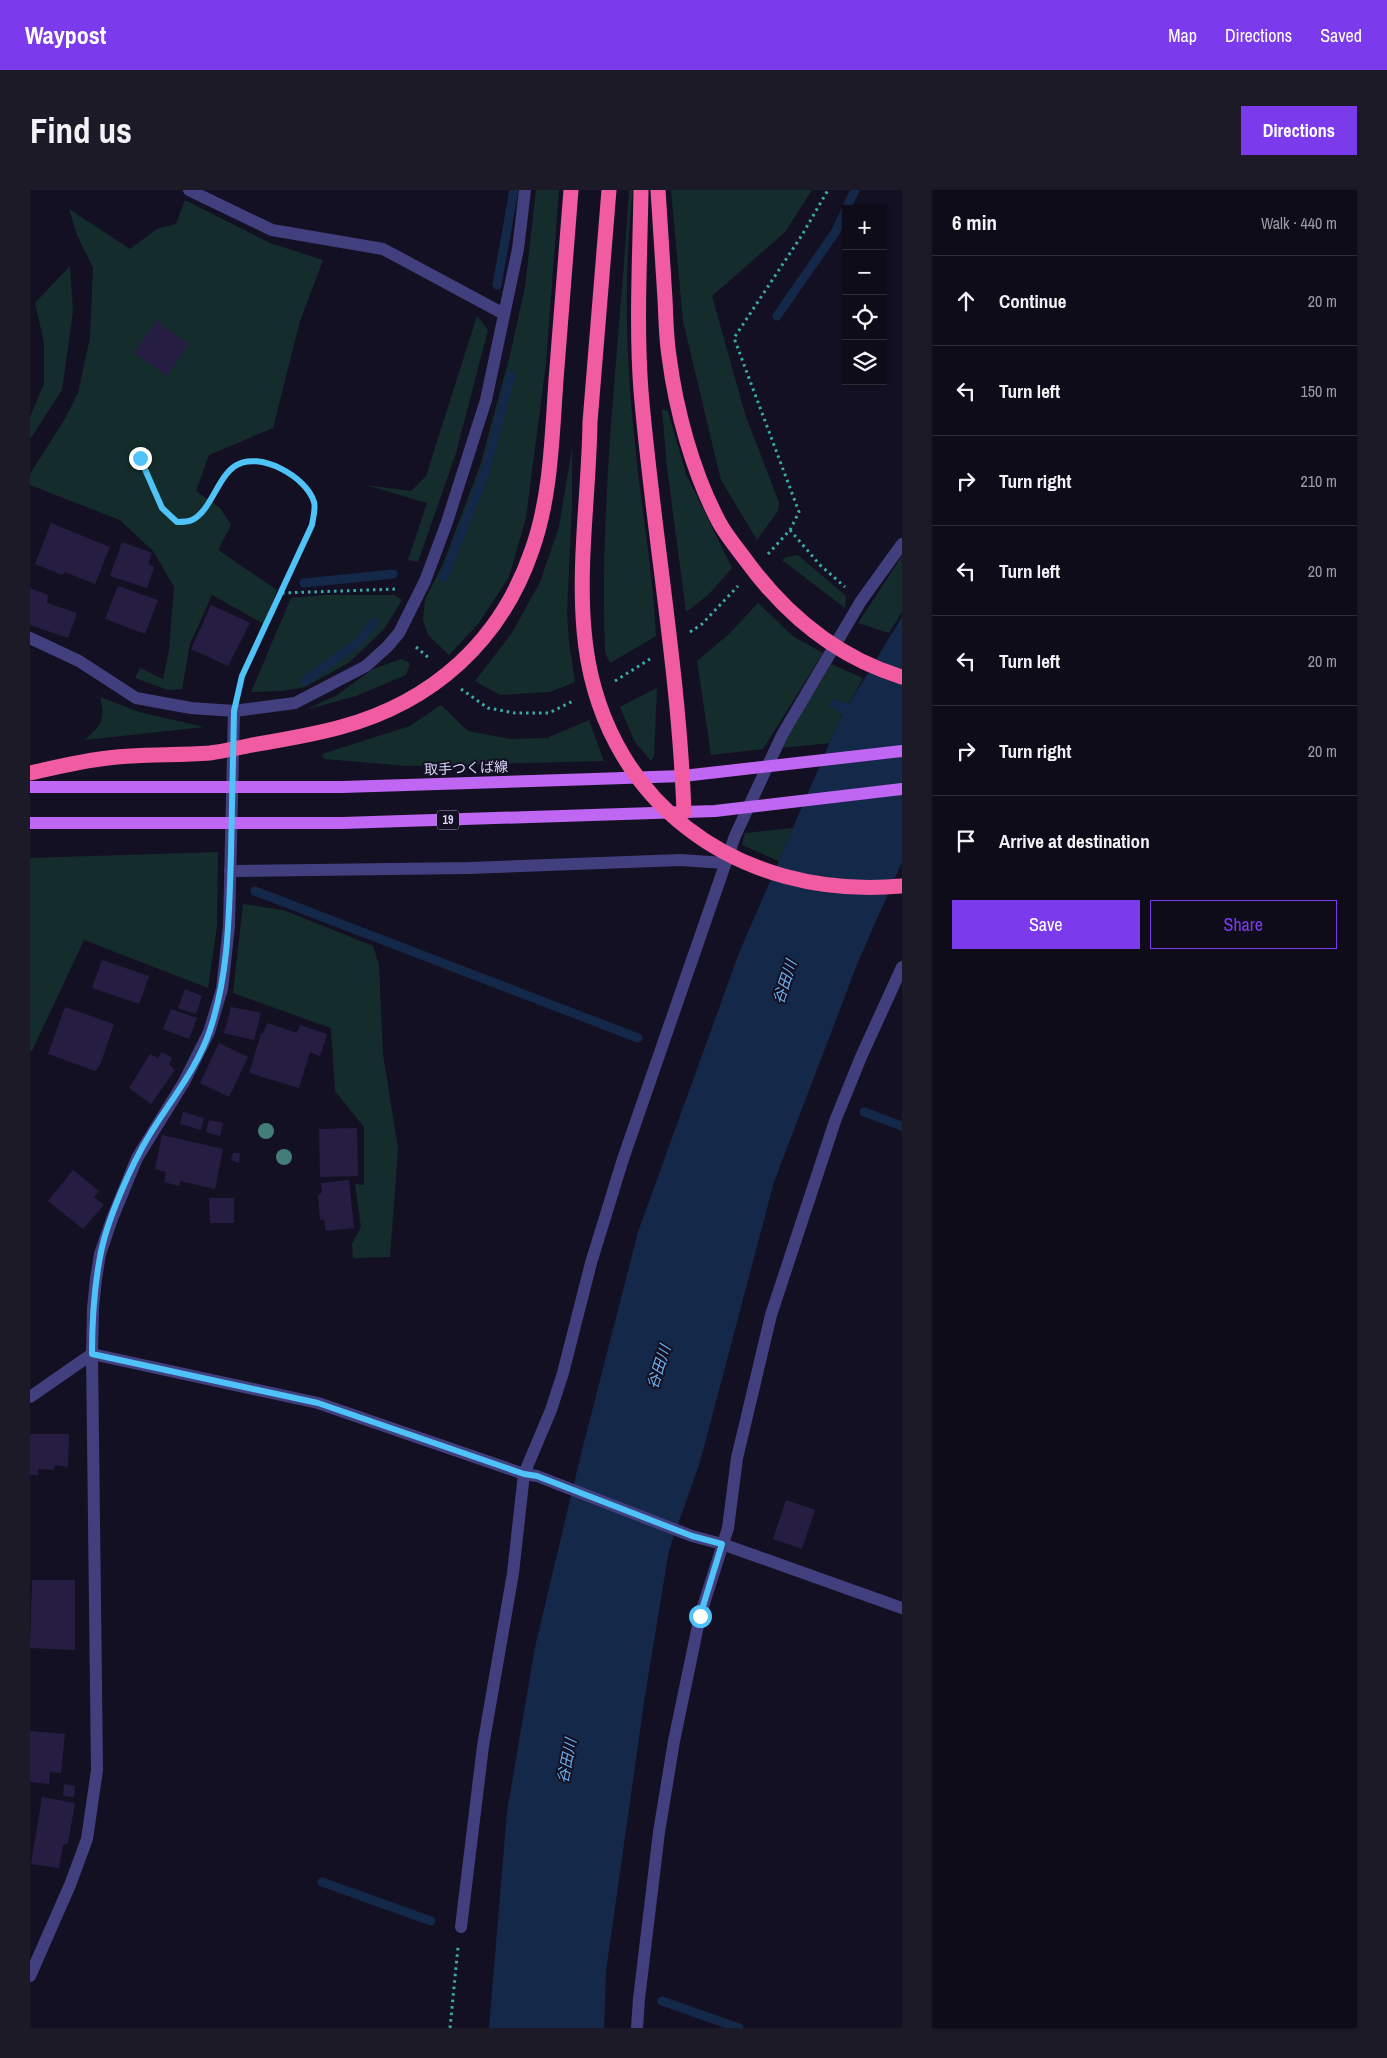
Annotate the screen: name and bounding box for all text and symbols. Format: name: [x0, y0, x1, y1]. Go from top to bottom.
text: Waypost: [25, 19, 106, 51]
text: Map: [1168, 23, 1197, 48]
text: Directions: [1225, 23, 1292, 48]
text: Saved: [1320, 23, 1362, 48]
button: Directions: [1241, 106, 1357, 155]
text: Find us: [30, 107, 132, 154]
map controls: [842, 205, 887, 385]
button: +: [842, 205, 887, 250]
text: 6 min: [952, 208, 997, 237]
text: Walk · 440 m: [1261, 212, 1337, 234]
button: −: [842, 250, 887, 295]
icon: ahead: [952, 287, 980, 315]
text: Continue: [999, 288, 1067, 314]
text: 20 m: [1308, 290, 1337, 312]
button: locate: [842, 295, 887, 340]
button: layers: [842, 340, 887, 385]
icon: left: [952, 377, 980, 405]
text: Turn left: [999, 378, 1060, 404]
text: 150 m: [1301, 380, 1337, 402]
route end: [129, 447, 152, 470]
icon: right: [952, 467, 980, 495]
text: Turn right: [999, 468, 1071, 494]
text: 210 m: [1301, 470, 1337, 492]
icon: left: [952, 557, 980, 585]
text: Turn left: [999, 558, 1060, 584]
text: 20 m: [1308, 560, 1337, 582]
icon: left: [952, 647, 980, 675]
text: Turn left: [999, 648, 1060, 674]
text: 20 m: [1308, 650, 1337, 672]
icon: right: [952, 737, 980, 765]
text: Turn right: [999, 738, 1071, 764]
text: 20 m: [1308, 740, 1337, 762]
street label: 取手つくば線: [424, 758, 508, 778]
road number: 19: [437, 810, 459, 830]
icon: arrive: [952, 827, 980, 855]
text: Arrive at destination: [999, 828, 1150, 854]
button: Save: [952, 900, 1140, 949]
button: Share: [1150, 900, 1337, 949]
water label: 谷田川: [768, 955, 802, 1006]
water label: 谷田川: [642, 1340, 676, 1391]
route start: [689, 1605, 712, 1628]
water label: 谷田川: [552, 1735, 581, 1785]

